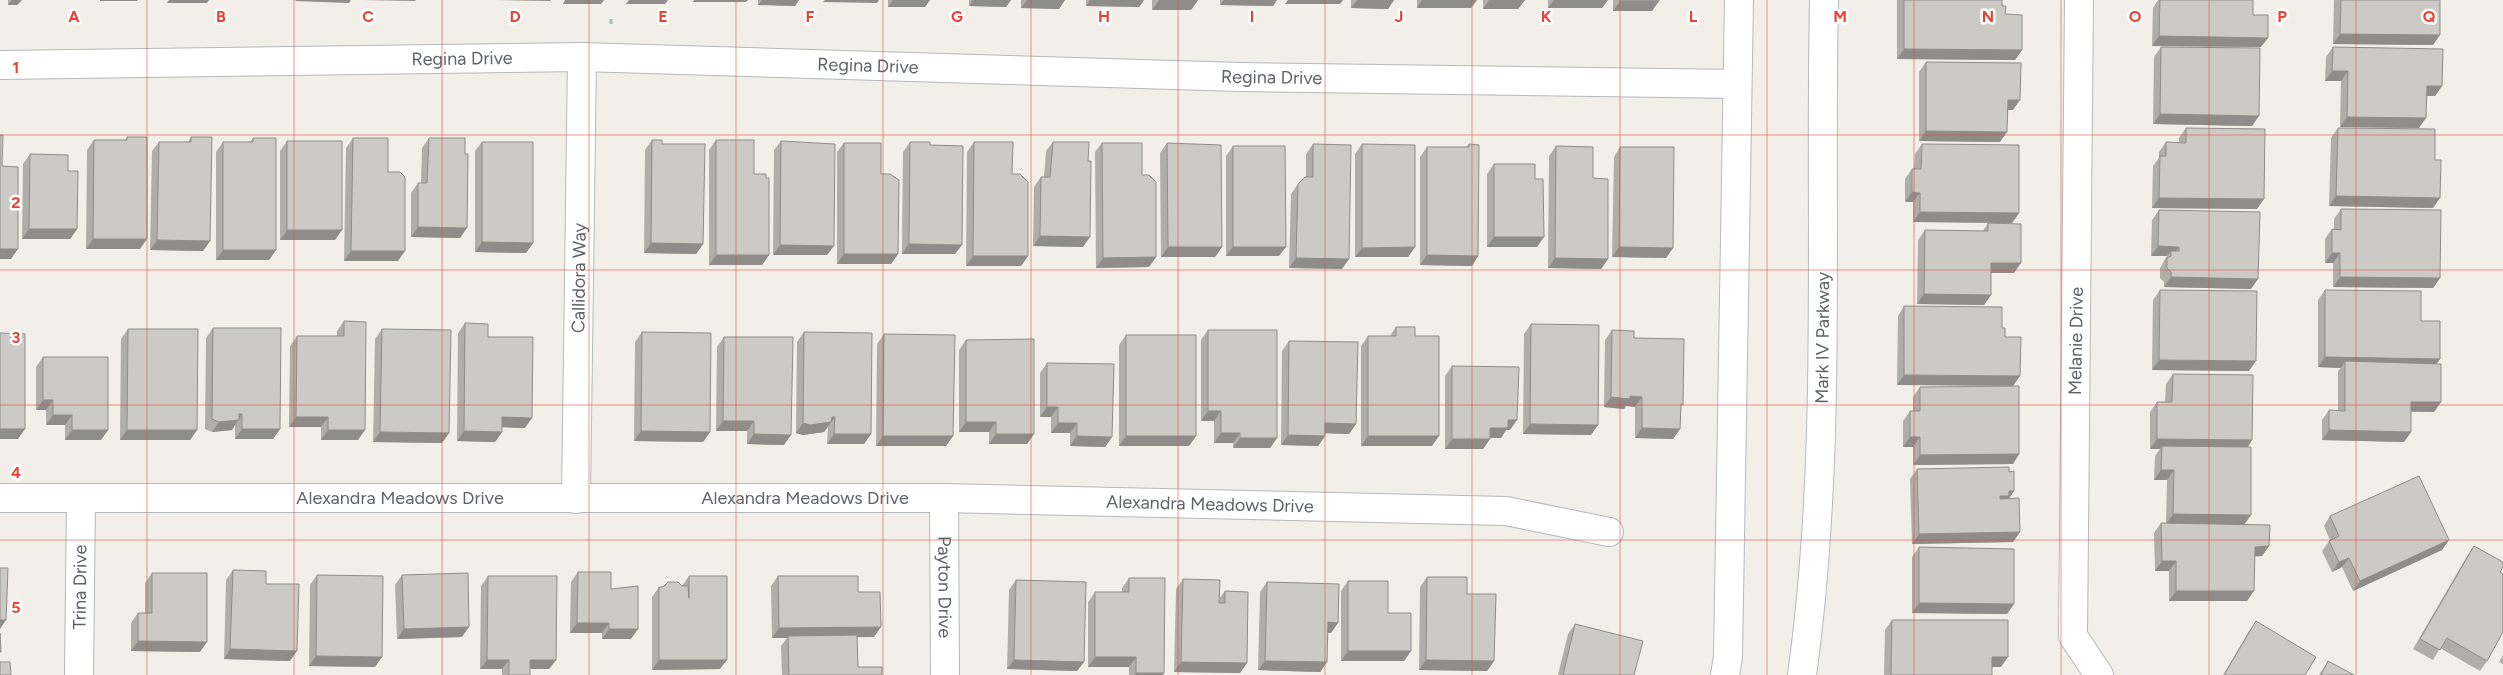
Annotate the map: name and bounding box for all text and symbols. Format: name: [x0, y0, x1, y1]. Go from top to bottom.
text: A: [68, 7, 80, 26]
text: B: [216, 7, 226, 26]
text: C: [362, 7, 374, 26]
text: D: [509, 7, 521, 26]
text: E: [658, 7, 668, 26]
text: F: [806, 7, 815, 26]
text: G: [951, 7, 963, 26]
text: H: [1098, 7, 1110, 26]
text: I: [1250, 7, 1254, 26]
text: J: [1395, 7, 1403, 26]
text: K: [1541, 7, 1552, 26]
text: L: [1689, 7, 1698, 26]
text: M: [1833, 7, 1847, 26]
text: N: [1982, 7, 1994, 26]
text: O: [2129, 7, 2142, 26]
text: P: [2277, 7, 2287, 26]
text: Q: [2423, 7, 2436, 26]
street label: Regina Drive: [411, 47, 513, 70]
street label: Regina Drive: [817, 53, 919, 78]
text: 1: [13, 58, 19, 77]
street label: Regina Drive: [1221, 65, 1323, 89]
text: 2: [11, 193, 21, 212]
street label: Callidora Way: [567, 222, 591, 333]
street label: Mark IV Parkway: [1811, 271, 1834, 404]
street label: Melanie Drive: [2064, 286, 2088, 395]
text: 3: [12, 328, 21, 347]
text: 4: [11, 463, 21, 482]
street label: Alexandra Meadows Drive: [296, 487, 504, 509]
street label: Alexandra Meadows Drive: [701, 487, 909, 509]
street label: Alexandra Meadows Drive: [1106, 491, 1314, 518]
street label: Payton Drive: [933, 536, 956, 638]
street label: Trina Drive: [69, 544, 91, 629]
text: 5: [11, 598, 21, 617]

